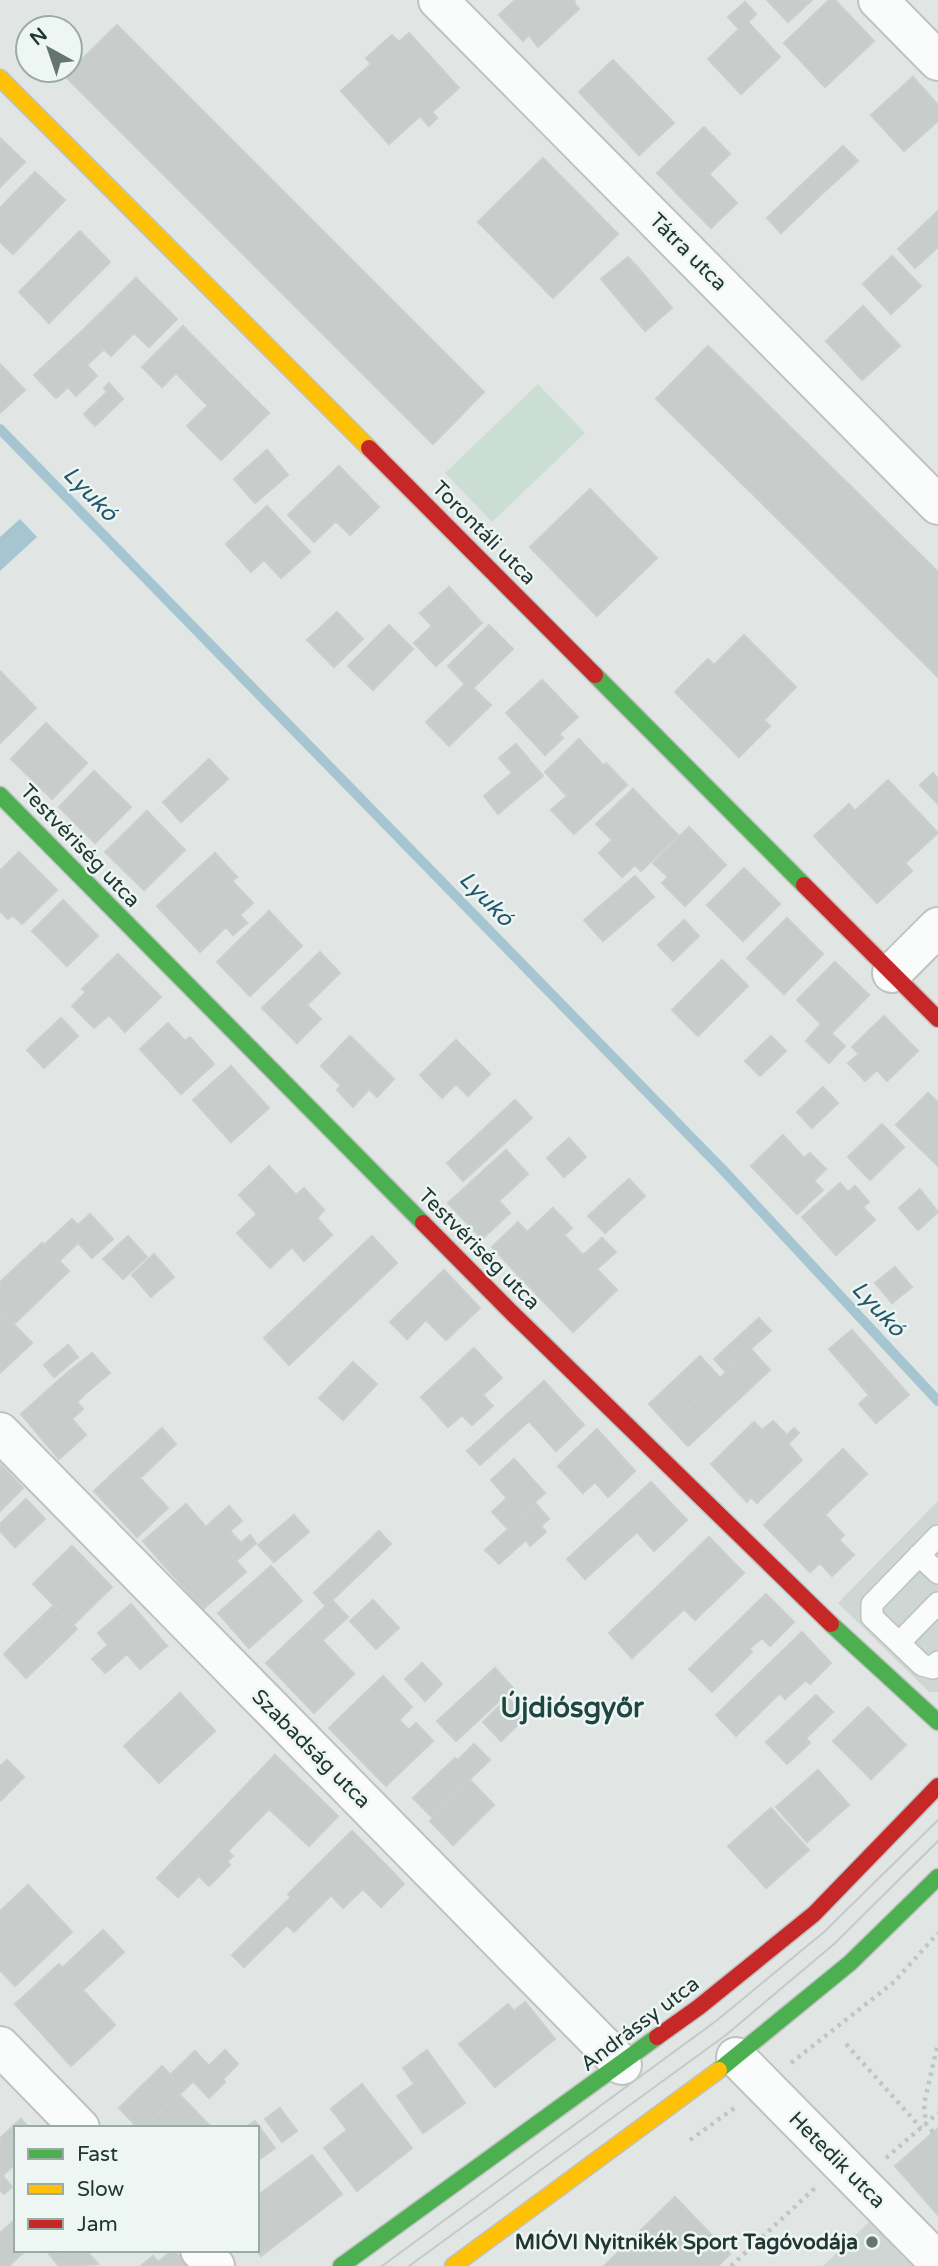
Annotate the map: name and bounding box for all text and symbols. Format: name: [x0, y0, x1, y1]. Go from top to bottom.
north arrow: [14, 14, 84, 84]
text: N: [26, 23, 52, 50]
street label: Tátra utca: [644, 208, 732, 296]
water label: Lyukó: [57, 461, 124, 528]
street label: Torontáli utca: [427, 476, 541, 590]
street label: Testvériség utca: [15, 779, 145, 913]
water label: Lyukó: [453, 866, 520, 933]
street label: Testvériség utca: [413, 1183, 545, 1315]
water label: Lyukó: [845, 1275, 911, 1343]
street label: Szabadság utca: [246, 1684, 376, 1814]
district label: Újdiósgyőr: [500, 1690, 645, 1725]
street label: Andrássy utca: [576, 1971, 704, 2077]
street label: Hetedik utca: [784, 2107, 890, 2213]
legend: [14, 2126, 259, 2252]
text: Fast: [77, 2142, 118, 2167]
text: Slow: [77, 2177, 125, 2202]
text: Jam: [77, 2212, 118, 2237]
place label: MIÓVI Nyitnikék Sport Tagóvodája: [515, 2229, 858, 2255]
marker: MIÓVI Nyitnikék Sport Tagóvodája: [864, 2234, 880, 2250]

